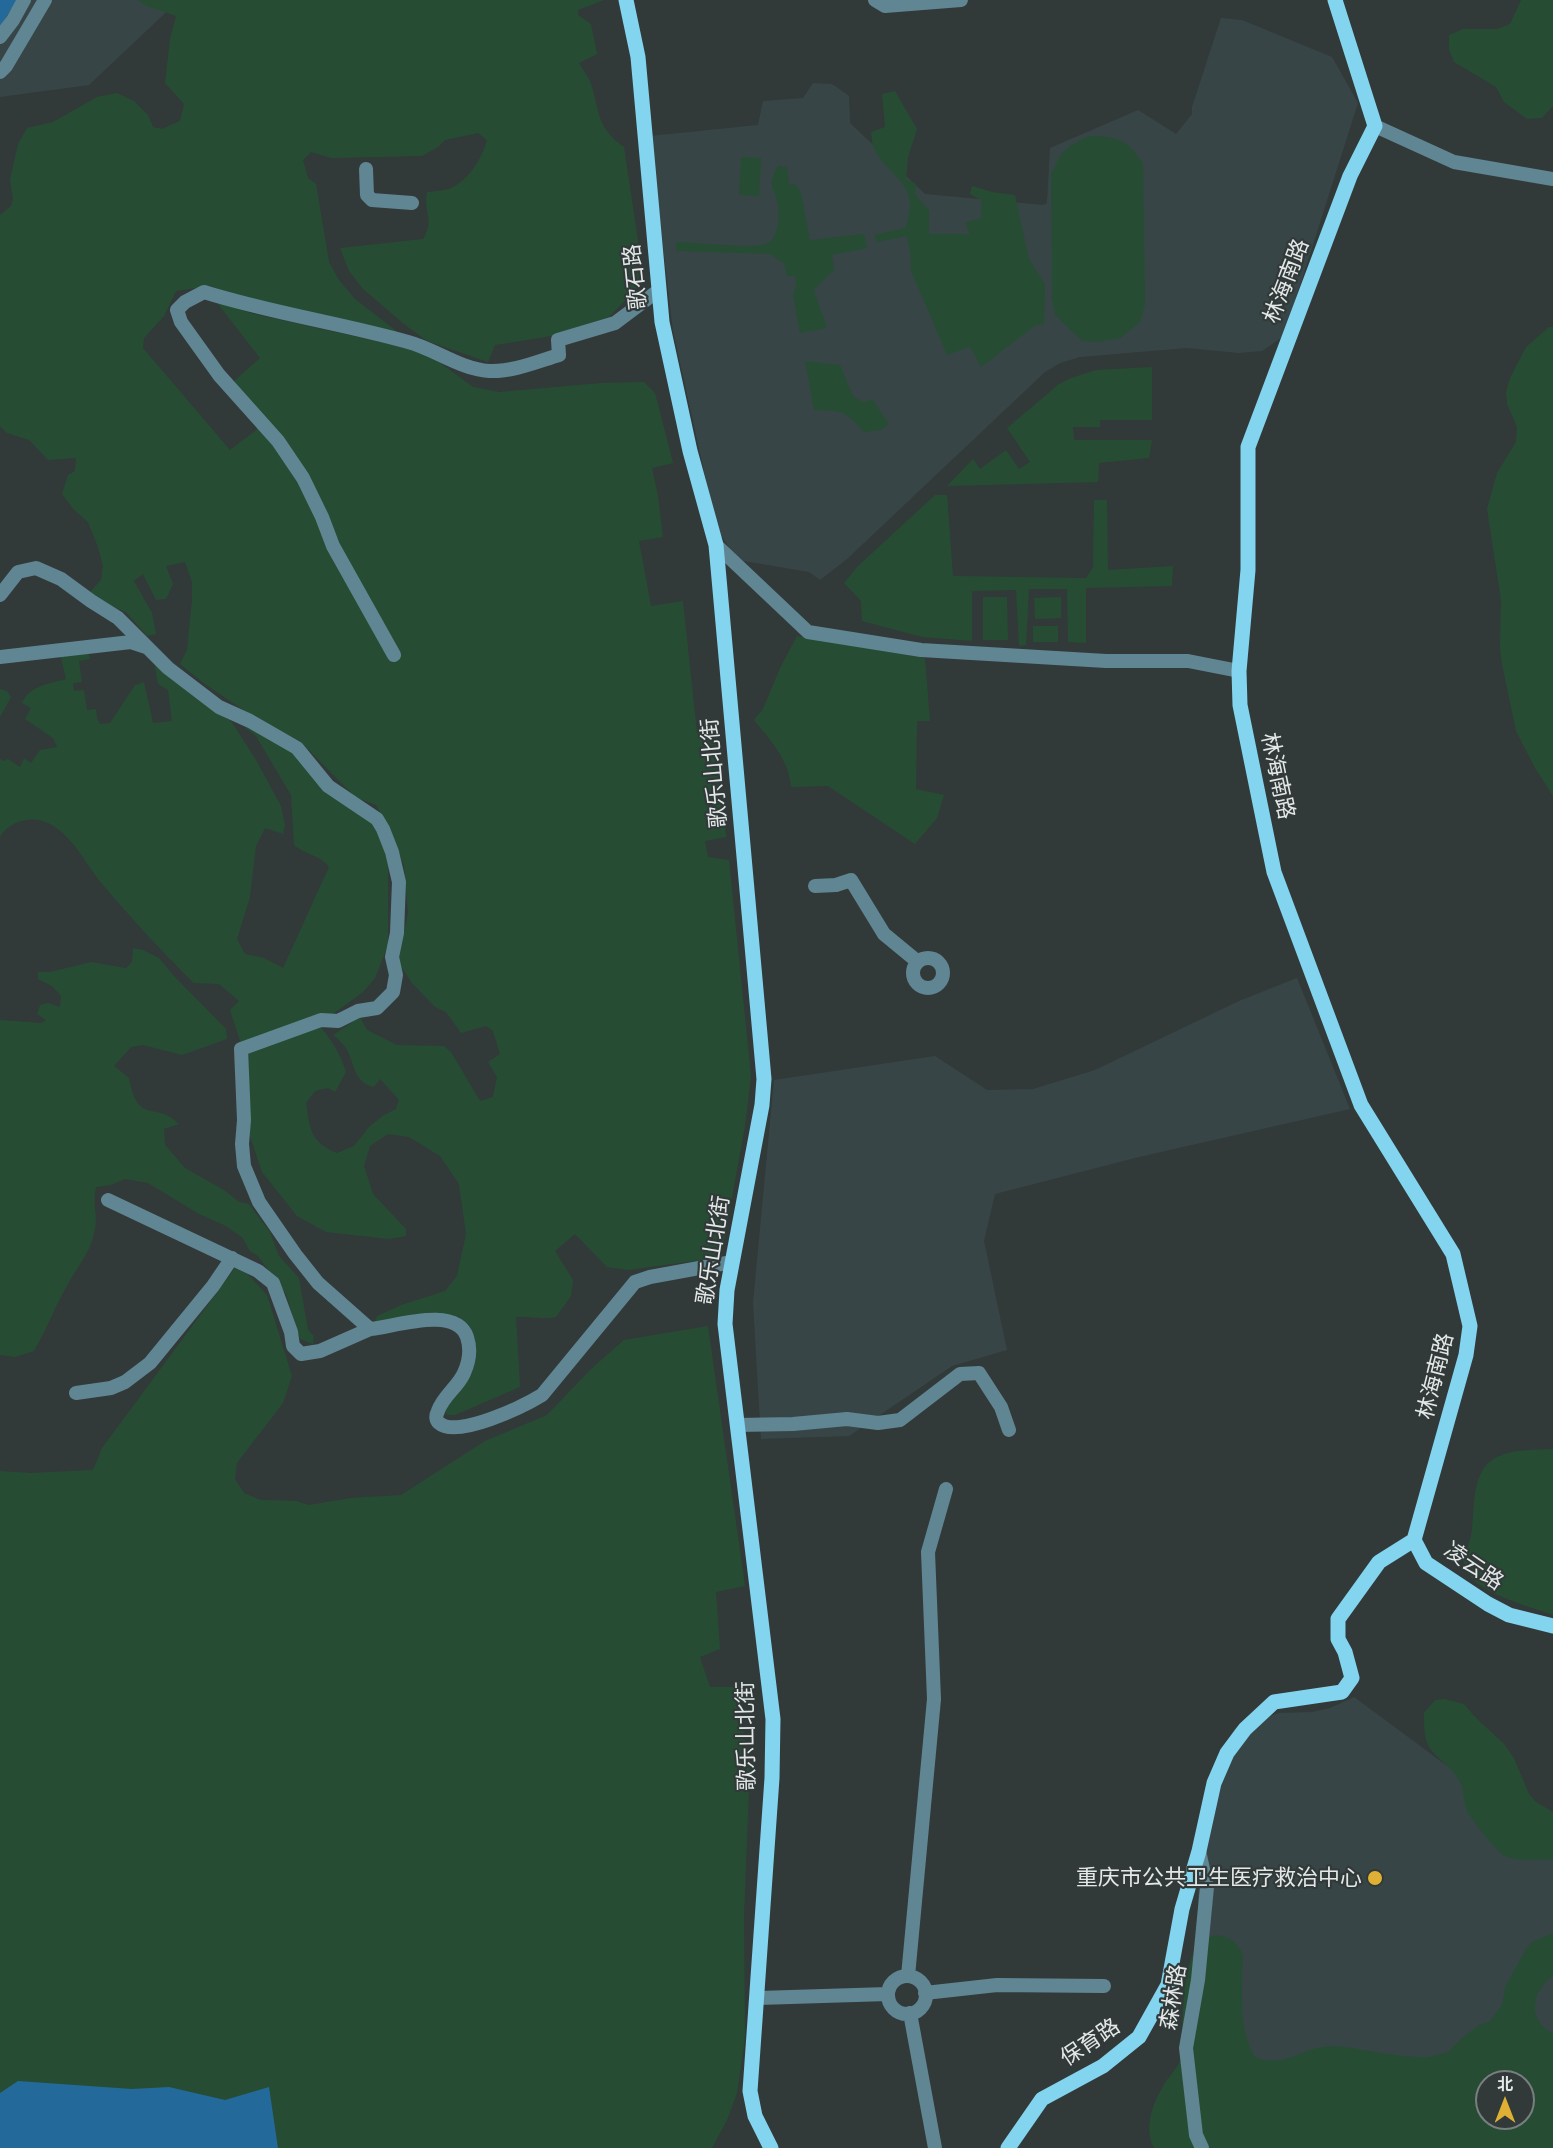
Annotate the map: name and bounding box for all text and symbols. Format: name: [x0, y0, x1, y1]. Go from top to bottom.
street label: 林海南路: [1258, 235, 1314, 327]
street label: 歌石路: [618, 243, 652, 311]
street label: 歌乐山北街: [696, 717, 732, 829]
street label: 林海南路: [1256, 730, 1300, 822]
street label: 歌乐山北街: [691, 1194, 735, 1306]
street label: 林海南路: [1412, 1330, 1458, 1422]
street label: 凌云路: [1439, 1537, 1509, 1595]
street label: 歌乐山北街: [732, 1681, 760, 1791]
place label: 重庆市公共卫生医疗救治中心: [1076, 1865, 1362, 1891]
marker: 重庆市公共卫生医疗救治中心: [1366, 1869, 1384, 1887]
street label: 森林路: [1155, 1962, 1191, 2032]
street label: 保育路: [1055, 2013, 1125, 2071]
north arrow: [1475, 2070, 1535, 2130]
text: 北: [1497, 2074, 1513, 2093]

